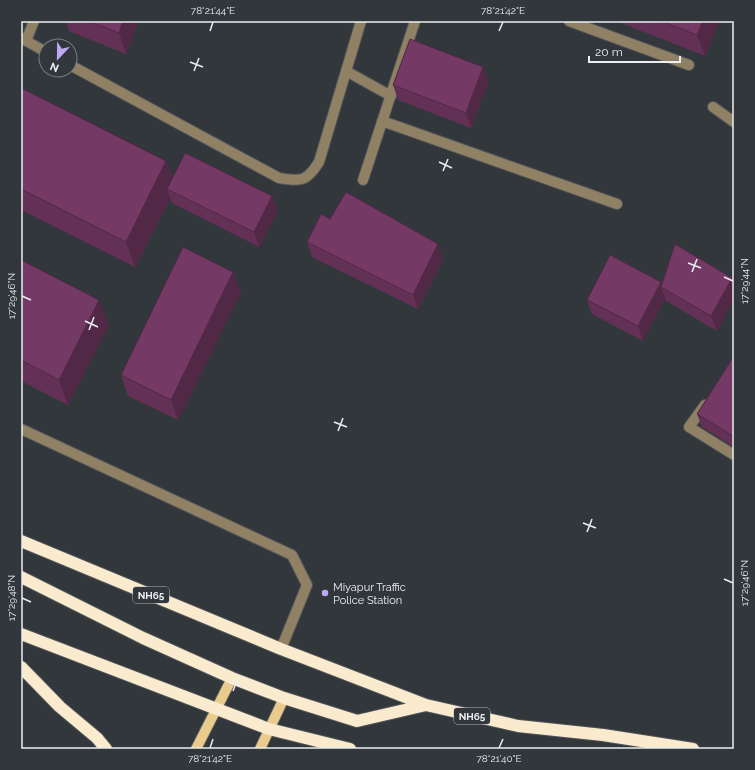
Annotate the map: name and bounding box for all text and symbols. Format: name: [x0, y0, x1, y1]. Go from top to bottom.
text: 78°21'44"E: [191, 5, 235, 16]
text: 78°21'42"E: [481, 5, 525, 16]
north arrow: [38, 38, 78, 78]
scale bar: [589, 38, 680, 64]
text: 20 m: [595, 45, 623, 59]
text: N: [48, 59, 61, 74]
text: 17°29'44"N: [739, 258, 750, 304]
text: 17°29'46"N: [6, 273, 17, 319]
text: 17°29'46"N: [739, 560, 750, 606]
text: 17°29'48"N: [6, 575, 17, 621]
place label: Miyapur Traffic Police Station: [333, 581, 406, 607]
road number: NH65: [133, 587, 169, 603]
marker: Miyapur Traffic Police Station: [320, 588, 330, 598]
road number: NH65: [454, 708, 490, 724]
text: 78°21'42"E: [188, 753, 232, 764]
text: 78°21'40"E: [477, 753, 521, 764]

